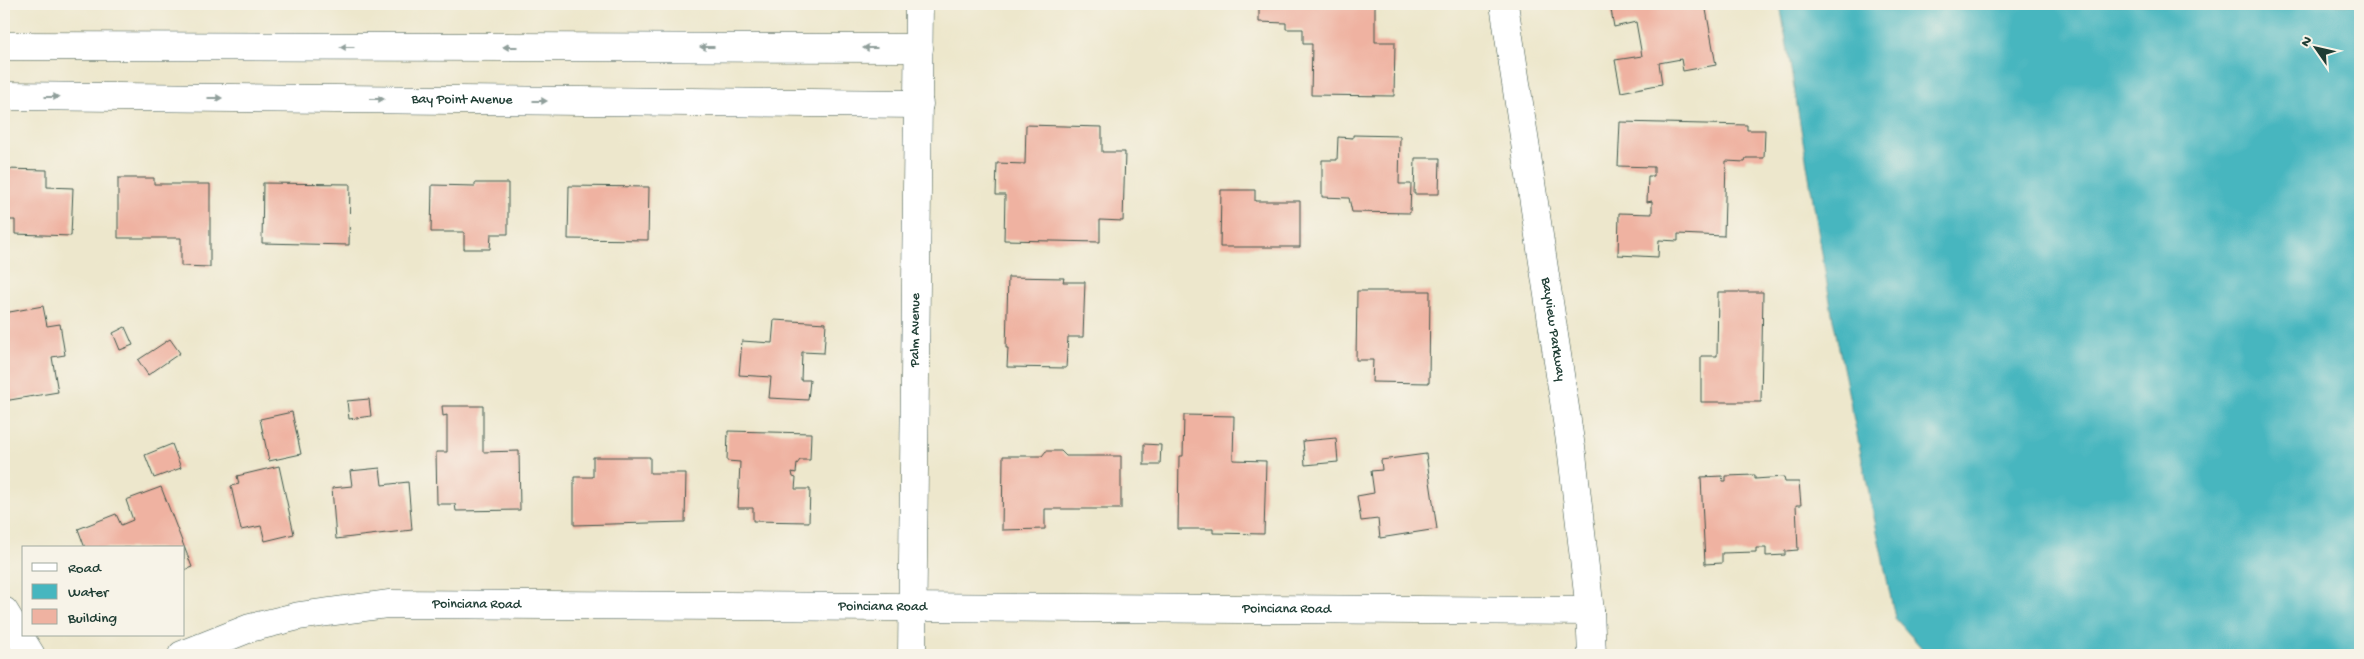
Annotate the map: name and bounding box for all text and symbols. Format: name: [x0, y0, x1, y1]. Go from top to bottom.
north arrow: [2292, 22, 2342, 72]
text: N: [2298, 34, 2317, 51]
one-way arrow: [339, 43, 355, 51]
one-way arrow: [502, 43, 518, 51]
one-way arrow: [699, 43, 715, 51]
one-way arrow: [862, 44, 878, 52]
street label: Bay Point Avenue: [410, 91, 513, 109]
one-way arrow: [45, 93, 61, 101]
one-way arrow: [207, 94, 223, 102]
one-way arrow: [370, 95, 386, 103]
one-way arrow: [532, 97, 548, 105]
street label: Bayview Parkway: [1537, 275, 1569, 382]
street label: Palm Avenue: [907, 292, 924, 368]
legend: [22, 546, 185, 636]
text: Road: [68, 560, 102, 578]
text: Water: [68, 584, 110, 602]
street label: Poinciana Road: [431, 596, 523, 613]
street label: Poinciana Road: [837, 598, 929, 616]
street label: Poinciana Road: [1241, 600, 1333, 618]
text: Building: [67, 610, 117, 628]

